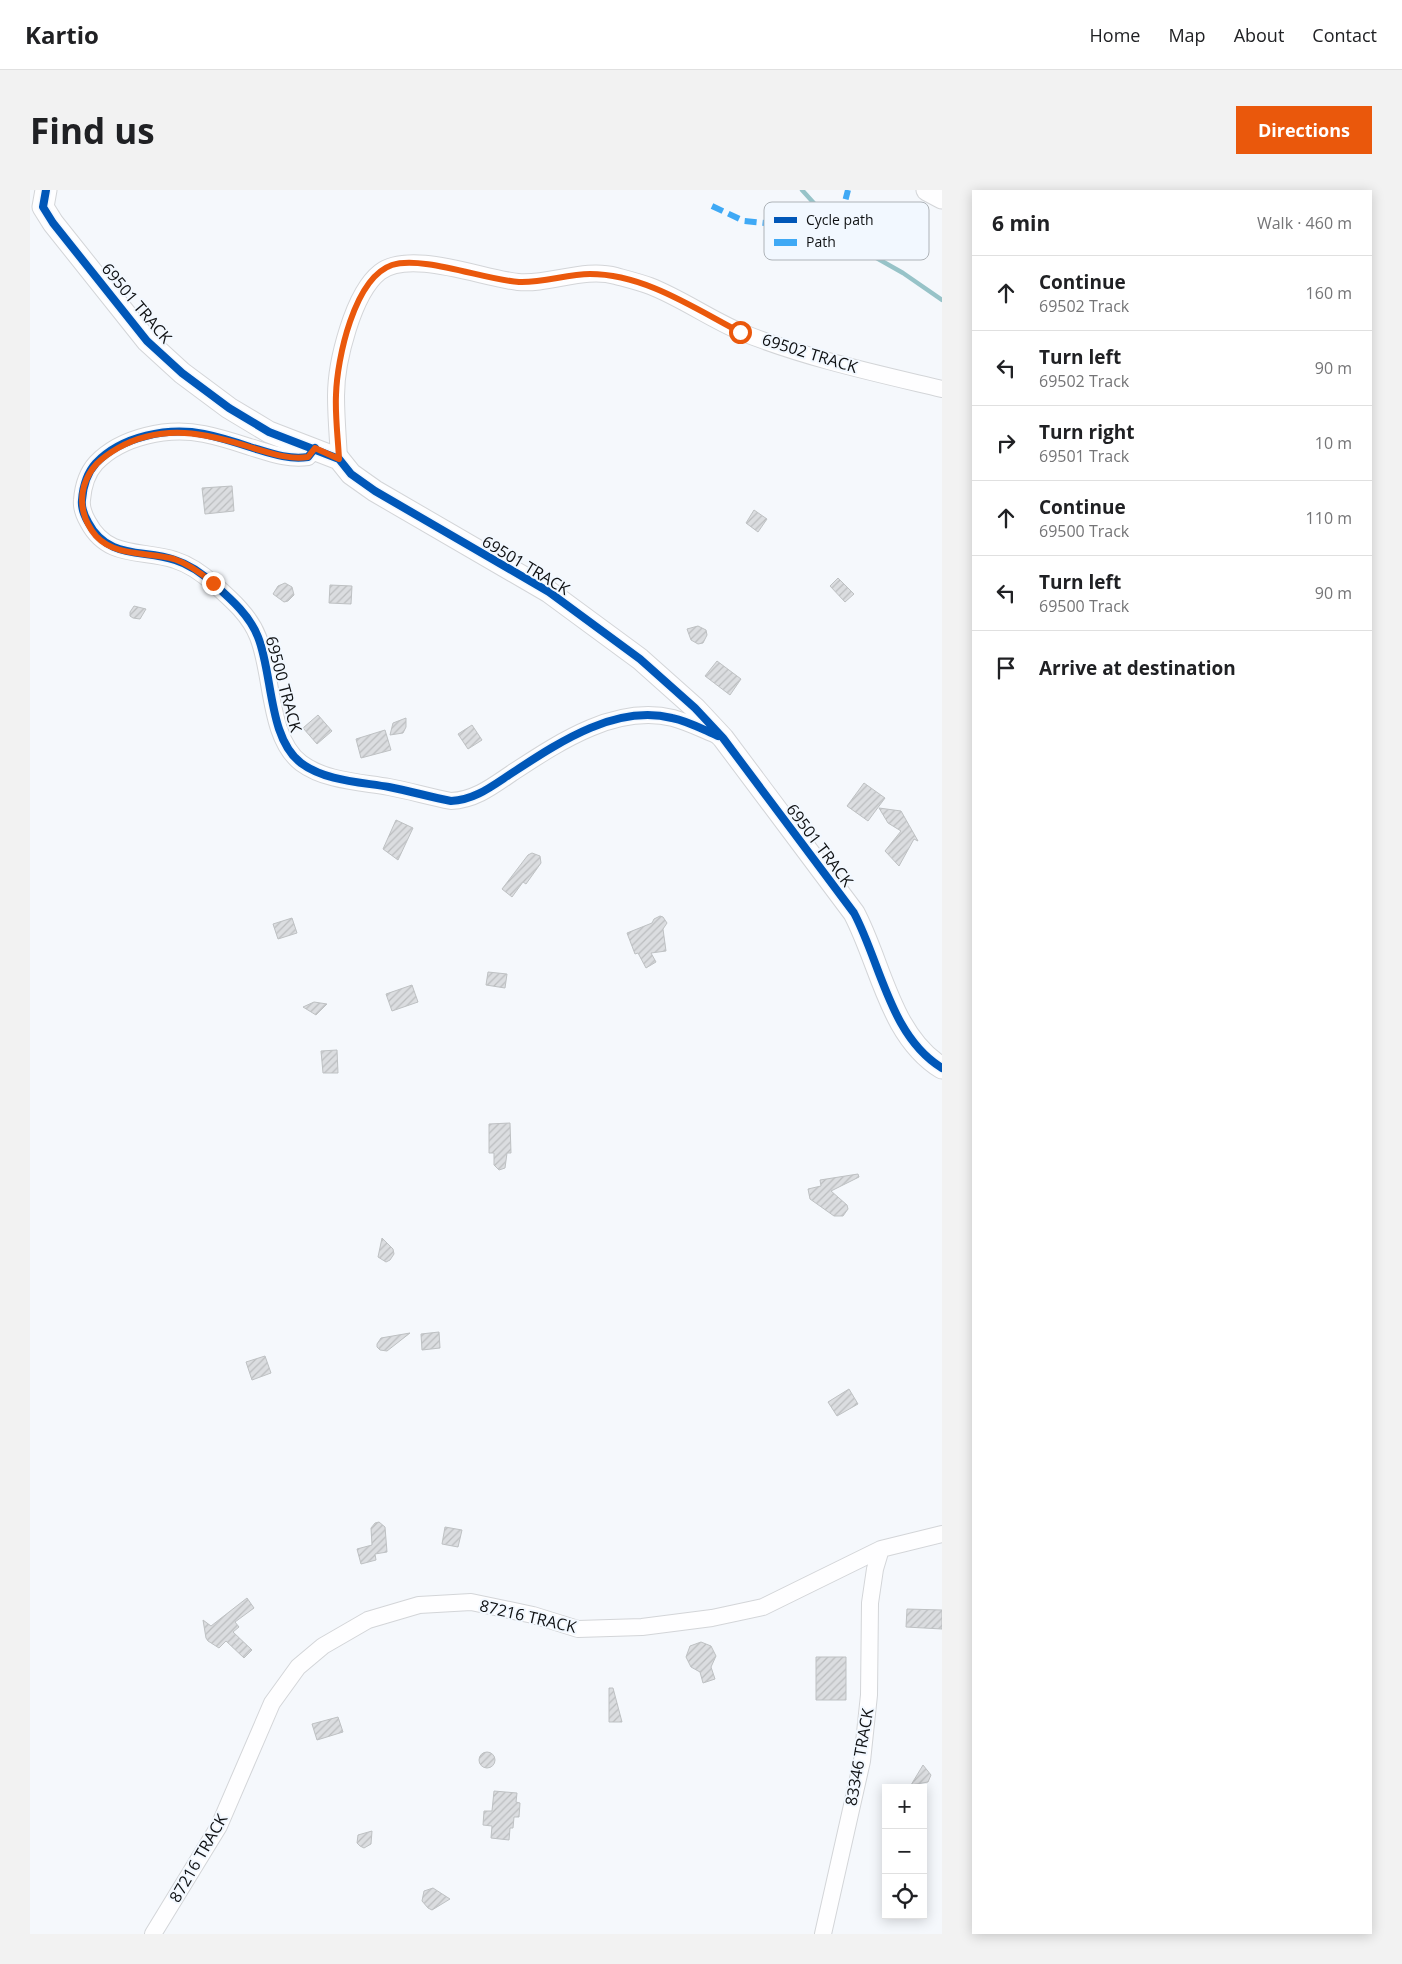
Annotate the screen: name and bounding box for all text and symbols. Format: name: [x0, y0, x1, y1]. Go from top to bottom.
text: Kartio: [25, 18, 99, 51]
text: Home: [1090, 23, 1140, 47]
text: Map: [1168, 23, 1206, 47]
text: About: [1234, 23, 1284, 47]
text: Contact: [1312, 23, 1377, 47]
button: Directions: [1236, 106, 1372, 154]
text: Find us: [30, 107, 155, 154]
legend: [764, 202, 929, 260]
text: 6 min: [992, 209, 1050, 237]
text: Cycle path: [806, 210, 874, 229]
text: Walk · 460 m: [1257, 212, 1352, 234]
text: Path: [806, 232, 836, 251]
street label: 69501 TRACK: [97, 258, 177, 348]
text: Continue: [1039, 269, 1126, 295]
icon: ahead: [992, 279, 1020, 307]
text: 160 m: [1306, 282, 1352, 304]
text: 69502 Track: [1039, 295, 1129, 317]
route start: [729, 321, 752, 344]
street label: 69502 TRACK: [760, 328, 861, 378]
text: Turn left: [1039, 344, 1121, 370]
icon: left: [992, 354, 1020, 382]
text: 90 m: [1315, 357, 1352, 379]
text: 69502 Track: [1039, 370, 1129, 392]
text: Turn right: [1039, 419, 1134, 445]
icon: right: [992, 429, 1020, 457]
text: 10 m: [1315, 432, 1352, 454]
text: 69501 Track: [1039, 445, 1129, 467]
text: Continue: [1039, 494, 1126, 520]
icon: ahead: [992, 504, 1020, 532]
text: 110 m: [1306, 507, 1352, 529]
text: 69500 Track: [1039, 520, 1129, 542]
street label: 69501 TRACK: [478, 530, 574, 600]
text: Turn left: [1039, 569, 1121, 595]
route end: [202, 572, 225, 595]
icon: left: [992, 579, 1020, 607]
text: 90 m: [1315, 582, 1352, 604]
text: 69500 Track: [1039, 595, 1129, 617]
street label: 69500 TRACK: [261, 634, 307, 735]
icon: arrive: [992, 654, 1020, 682]
text: Arrive at destination: [1039, 655, 1236, 681]
street label: 69501 TRACK: [782, 799, 859, 891]
street label: 87216 TRACK: [477, 1594, 579, 1638]
street label: 83346 TRACK: [840, 1706, 878, 1807]
map controls: [882, 1784, 927, 1919]
button: +: [882, 1784, 927, 1829]
street label: 87216 TRACK: [164, 1810, 232, 1906]
button: −: [882, 1829, 927, 1874]
button: locate: [882, 1874, 927, 1919]

